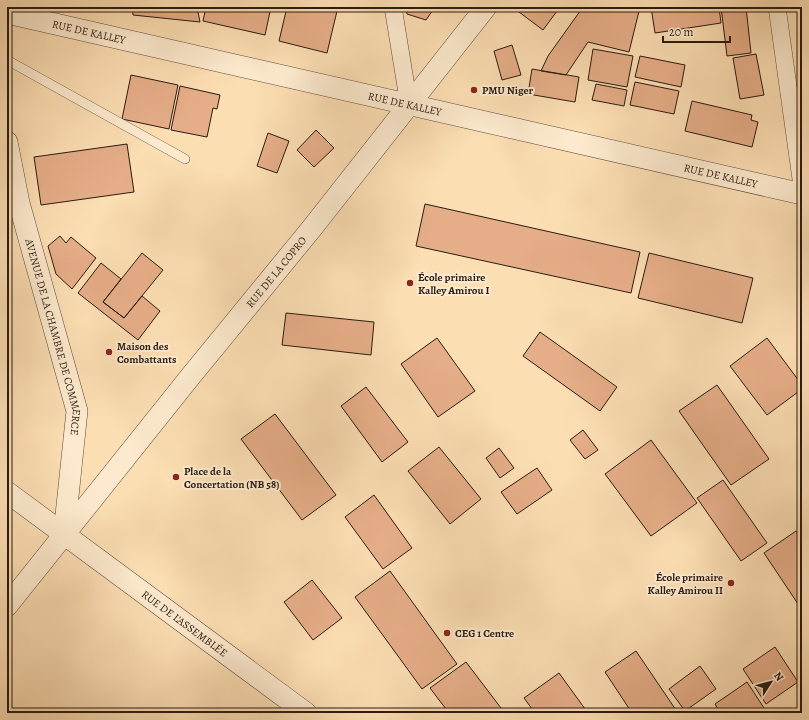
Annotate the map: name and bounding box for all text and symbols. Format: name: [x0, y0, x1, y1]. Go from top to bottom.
street label: RUE DE KALLEY: [50, 16, 128, 48]
scale bar: [663, 18, 730, 44]
text: 20 m: [669, 24, 693, 40]
place label: PMU Niger: [482, 83, 534, 98]
marker: PMU Niger: [469, 85, 479, 95]
street label: RUE DE KALLEY: [366, 88, 444, 120]
street label: RUE DE KALLEY: [682, 160, 760, 192]
street label: RUE DE LA COPRO: [243, 233, 310, 311]
street label: AVENUE DE LA CHAMBRE DE COMMERCE: [21, 236, 84, 436]
place label: École primaire Kalley Amirou I: [418, 270, 489, 298]
marker: École primaire Kalley Amirou I: [405, 278, 415, 288]
place label: Maison des Combattants: [117, 339, 177, 367]
marker: Maison des Combattants: [104, 347, 114, 357]
place label: Place de la Concertation (NB 58): [184, 464, 279, 492]
marker: Place de la Concertation (NB 58): [171, 472, 181, 482]
place label: École primaire Kalley Amirou II: [648, 570, 723, 598]
marker: École primaire Kalley Amirou II: [726, 578, 736, 588]
street label: RUE DE L'ASSEMBLÉE: [138, 587, 230, 661]
place label: CEG 1 Centre: [455, 626, 514, 641]
marker: CEG 1 Centre: [442, 628, 452, 638]
north arrow: [751, 662, 791, 702]
text: N: [770, 669, 787, 684]

